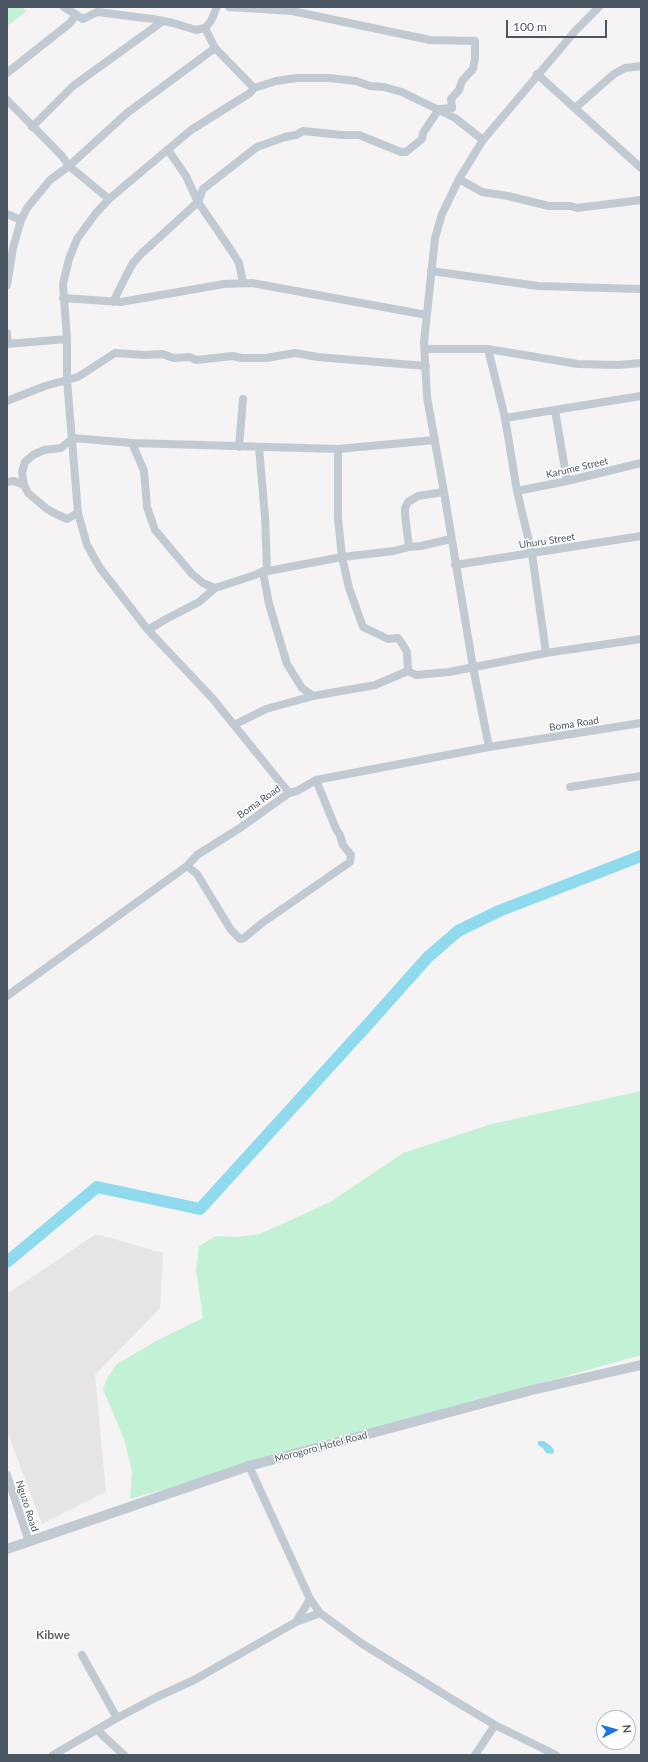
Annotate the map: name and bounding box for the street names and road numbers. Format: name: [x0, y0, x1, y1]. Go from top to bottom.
street label: Karume Street: [545, 455, 609, 481]
street label: Uhuru Street: [518, 531, 576, 551]
street label: Boma Road: [548, 714, 600, 734]
street label: Boma Road: [235, 783, 283, 821]
street label: Morogoro Hotel Road: [273, 1429, 369, 1465]
street label: Nguzo Road: [13, 1479, 41, 1533]

